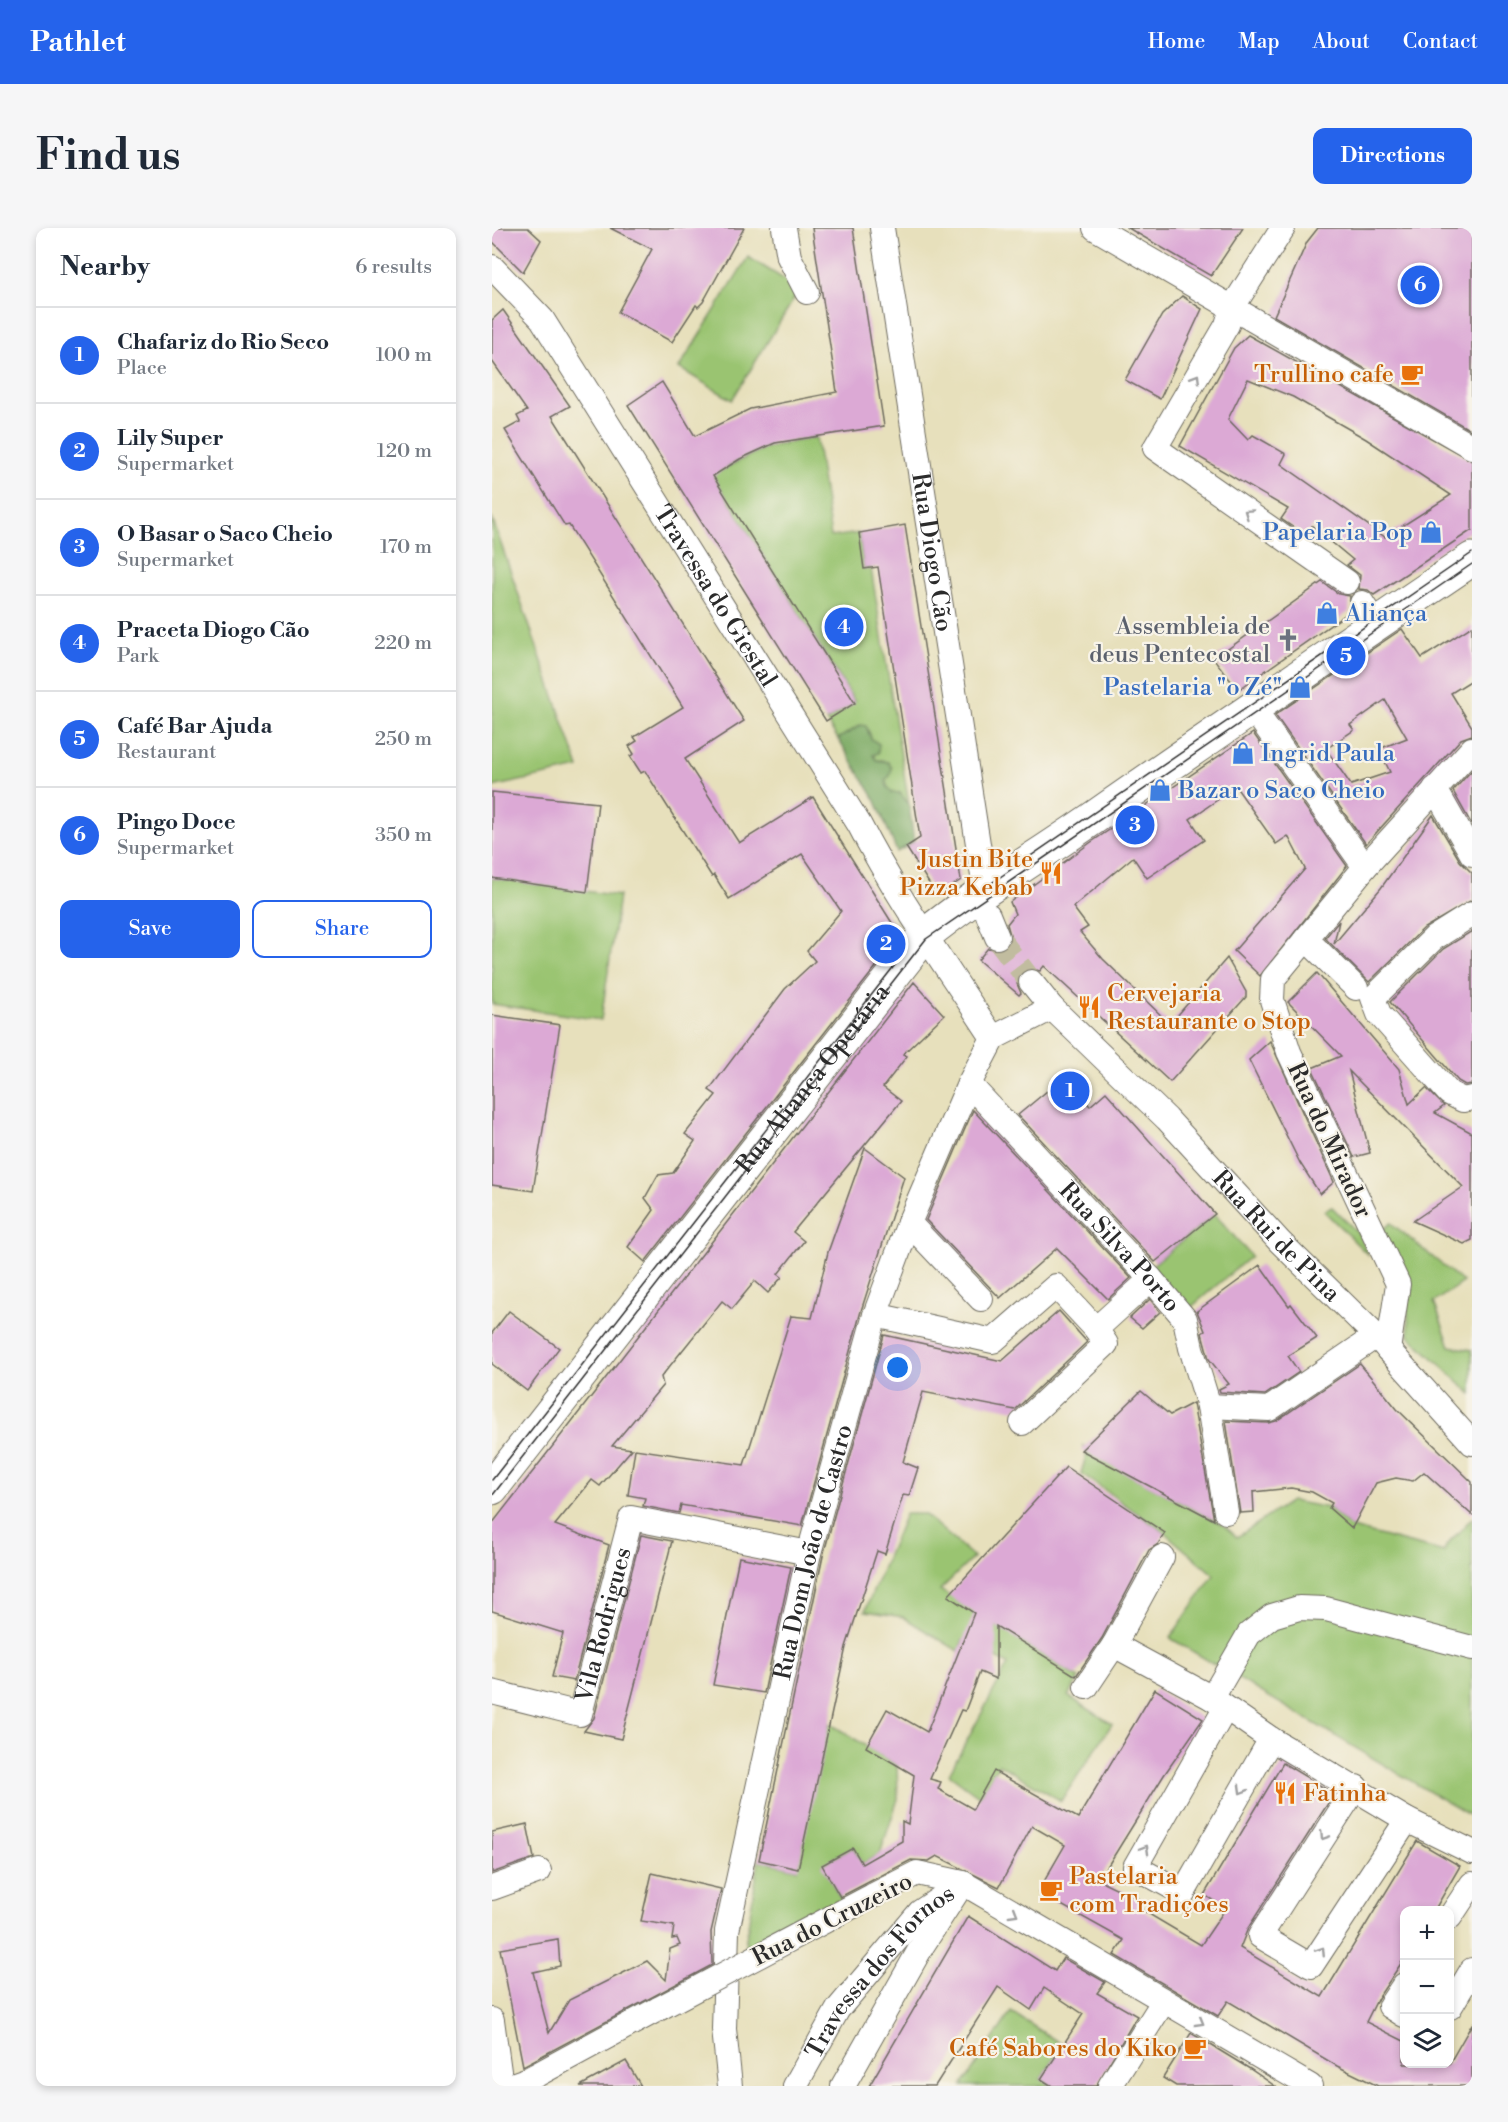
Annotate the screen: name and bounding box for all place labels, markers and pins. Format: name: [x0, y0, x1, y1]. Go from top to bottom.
pin: 6: [1400, 262, 1440, 308]
place label: Trullino cafe: [1254, 360, 1394, 390]
cafe icon: Trullino cafe: [1399, 361, 1425, 387]
place label: Papelaria Pop: [1262, 518, 1413, 548]
shop icon: Papelaria Pop: [1418, 519, 1444, 545]
place label: Aliança: [1344, 599, 1428, 629]
shop icon: Aliança: [1314, 600, 1340, 626]
pin: 4: [824, 604, 864, 650]
place label: Assembleia de deus Pentecostal: [1089, 612, 1270, 670]
church icon: Assembleia de deus Pentecostal: [1275, 627, 1301, 653]
pin: 5: [1326, 634, 1366, 678]
place label: Pastelaria "o Zé": [1103, 673, 1282, 703]
shop icon: Pastelaria "o Zé": [1287, 674, 1313, 700]
place label: Ingrid Paula: [1261, 739, 1396, 769]
shop icon: Ingrid Paula: [1230, 740, 1256, 766]
place label: Bazar o Saco Cheio: [1177, 776, 1385, 806]
shop icon: Bazar o Saco Cheio: [1147, 777, 1173, 803]
pin: 3: [1116, 802, 1154, 848]
place label: Justin Bite Pizza Kebab: [900, 845, 1033, 903]
restaurant icon: Justin Bite Pizza Kebab: [1038, 860, 1064, 886]
pin: 2: [866, 922, 906, 966]
place label: Cervejaria Restaurante o Stop: [1107, 979, 1311, 1037]
restaurant icon: Cervejaria Restaurante o Stop: [1076, 994, 1102, 1020]
pin: 1: [1050, 1068, 1090, 1114]
place label: Fatinha: [1303, 1779, 1387, 1809]
restaurant icon: Fatinha: [1272, 1780, 1298, 1806]
place label: Pastelaria com Tradições: [1069, 1862, 1229, 1920]
cafe icon: Pastelaria com Tradições: [1038, 1877, 1064, 1903]
place label: Café Sabores do Kiko: [949, 2034, 1177, 2064]
cafe icon: Café Sabores do Kiko: [1182, 2035, 1208, 2061]

